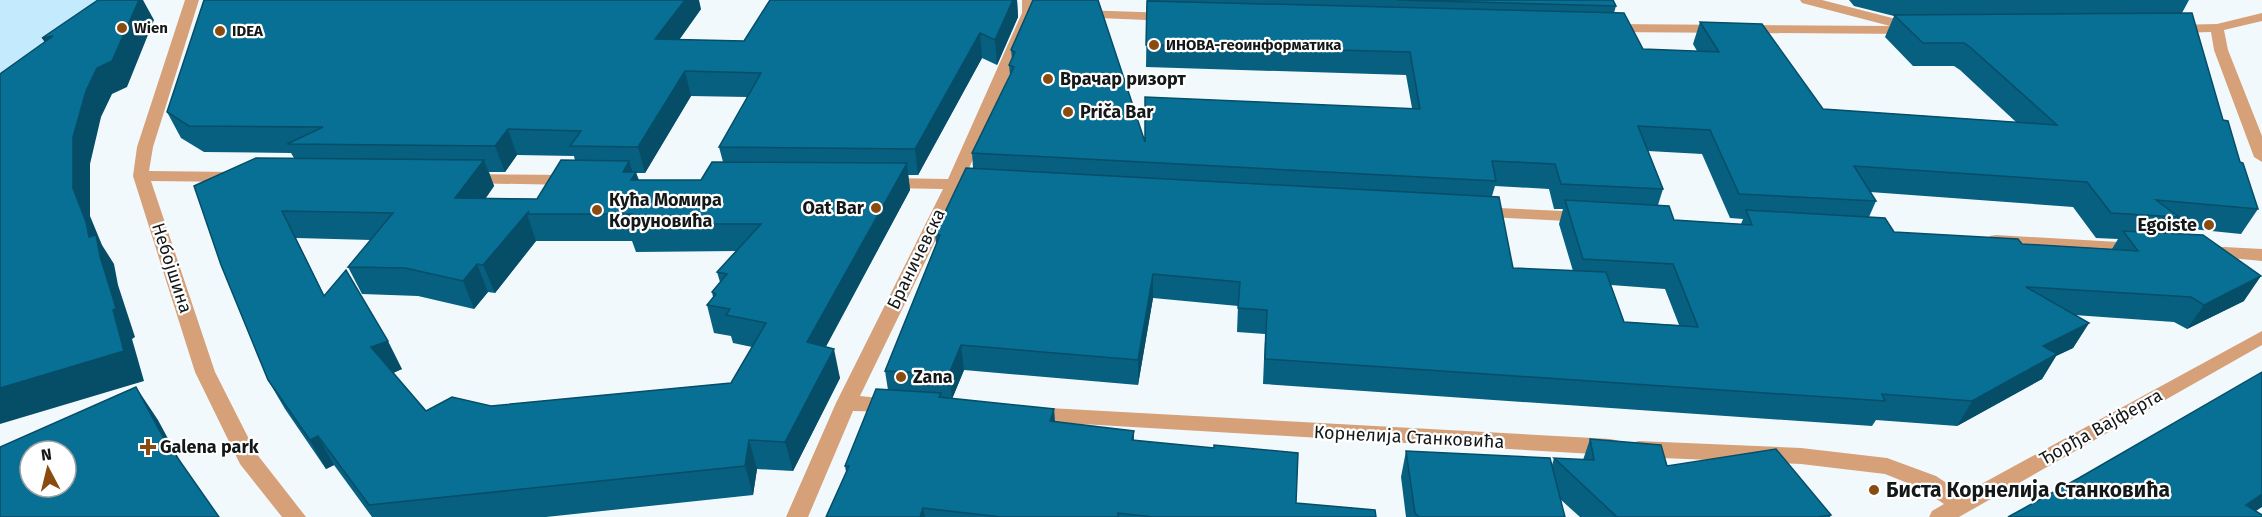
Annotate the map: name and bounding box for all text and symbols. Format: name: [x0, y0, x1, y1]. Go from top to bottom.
place label: Wien: [134, 19, 168, 37]
marker: Wien: [115, 21, 129, 35]
place label: IDEA: [232, 22, 264, 40]
marker: IDEA: [213, 24, 227, 38]
place label: ИНОВА-геоинформатика: [1166, 36, 1342, 54]
marker: ИНОВА-геоинформатика: [1147, 38, 1161, 52]
place label: Врачар ризорт: [1060, 68, 1186, 90]
marker: Врачар ризорт: [1041, 72, 1055, 86]
place label: Priča Bar: [1080, 101, 1154, 123]
marker: Priča Bar: [1061, 105, 1075, 119]
place label: Кућа Момира Коруновића: [609, 189, 722, 232]
place label: Oat Bar: [802, 197, 865, 219]
marker: Oat Bar: [869, 201, 883, 215]
marker: Кућа Момира Коруновића: [590, 203, 604, 217]
street label: Браничевска: [882, 205, 950, 313]
place label: Egoiste: [2138, 214, 2197, 236]
marker: Egoiste: [2202, 218, 2216, 232]
street label: Небојшина: [147, 220, 197, 316]
place label: Zana: [913, 366, 953, 388]
marker: Zana: [894, 370, 908, 384]
street label: Ђорђа Вајферта: [2036, 384, 2166, 470]
street label: Корнелија Станковића: [1313, 421, 1505, 453]
place label: Galena park: [160, 436, 260, 458]
north arrow: [18, 439, 78, 499]
marker: Galena park: [141, 440, 155, 454]
text: N: [40, 445, 53, 465]
place label: Биста Корнелија Станковића: [1886, 477, 2170, 503]
marker: Биста Корнелија Станковића: [1867, 483, 1881, 497]

